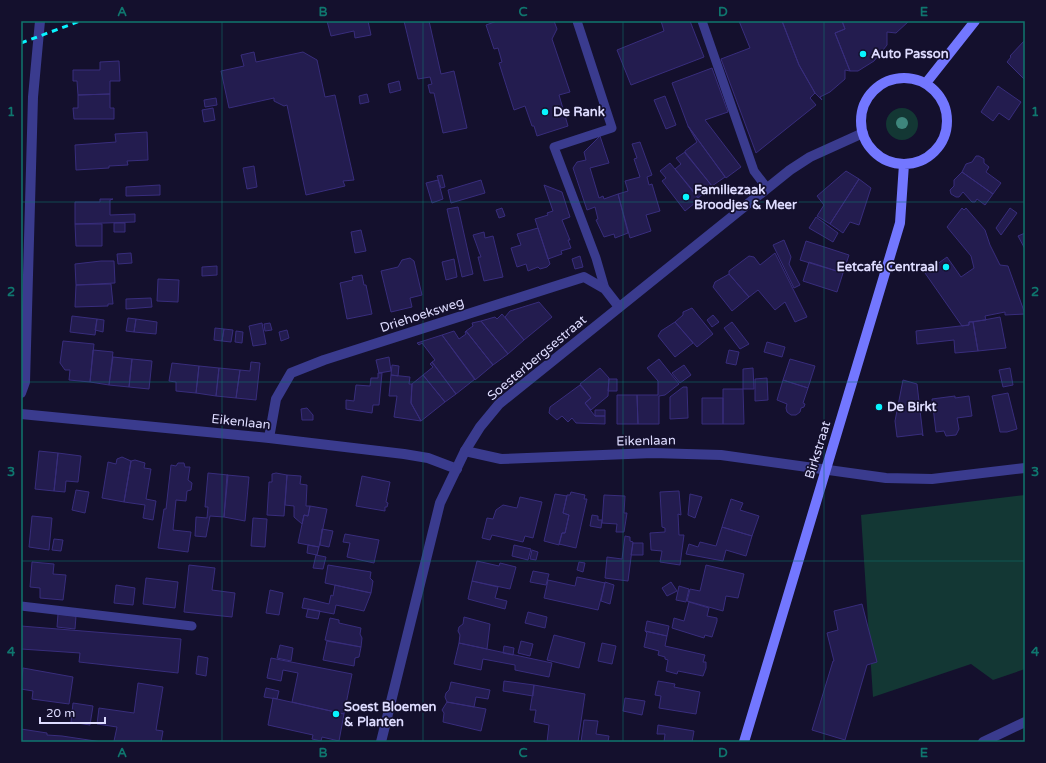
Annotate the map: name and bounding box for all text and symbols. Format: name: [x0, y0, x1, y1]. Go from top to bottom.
text: A: [117, 4, 127, 20]
text: B: [318, 4, 328, 20]
text: C: [518, 4, 528, 20]
text: D: [718, 4, 728, 20]
text: E: [920, 4, 928, 20]
place label: Auto Passon: [871, 46, 949, 62]
marker: Auto Passon: [858, 49, 868, 59]
text: 1: [7, 104, 15, 120]
place label: De Rank: [553, 104, 605, 120]
text: 1: [1031, 104, 1039, 120]
marker: De Rank: [540, 107, 550, 117]
place label: Familiezaak Broodjes & Meer: [694, 182, 798, 213]
marker: Familiezaak Broodjes & Meer: [681, 192, 691, 202]
place label: Eetcafé Centraal: [837, 259, 938, 275]
marker: Eetcafé Centraal: [941, 262, 951, 272]
text: 2: [7, 284, 15, 300]
text: 2: [1031, 284, 1039, 300]
street label: Driehoeksweg: [378, 294, 466, 336]
street label: Soesterbergsestraat: [484, 312, 590, 404]
place label: De Birkt: [887, 399, 936, 415]
marker: De Birkt: [874, 402, 884, 412]
street label: Eikenlaan: [211, 411, 271, 433]
street label: Birkstraat: [802, 419, 834, 481]
street label: Eikenlaan: [616, 432, 676, 450]
text: 3: [7, 464, 15, 480]
text: 3: [1031, 464, 1039, 480]
text: 4: [7, 644, 16, 660]
text: 4: [1031, 644, 1040, 660]
scale bar: [40, 699, 105, 725]
place label: Soest Bloemen & Planten: [344, 699, 437, 730]
text: 20 m: [46, 706, 75, 720]
marker: Soest Bloemen & Planten: [331, 709, 341, 719]
text: A: [117, 745, 127, 761]
text: B: [318, 745, 328, 761]
text: C: [518, 745, 528, 761]
text: D: [718, 745, 728, 761]
text: E: [920, 745, 928, 761]

